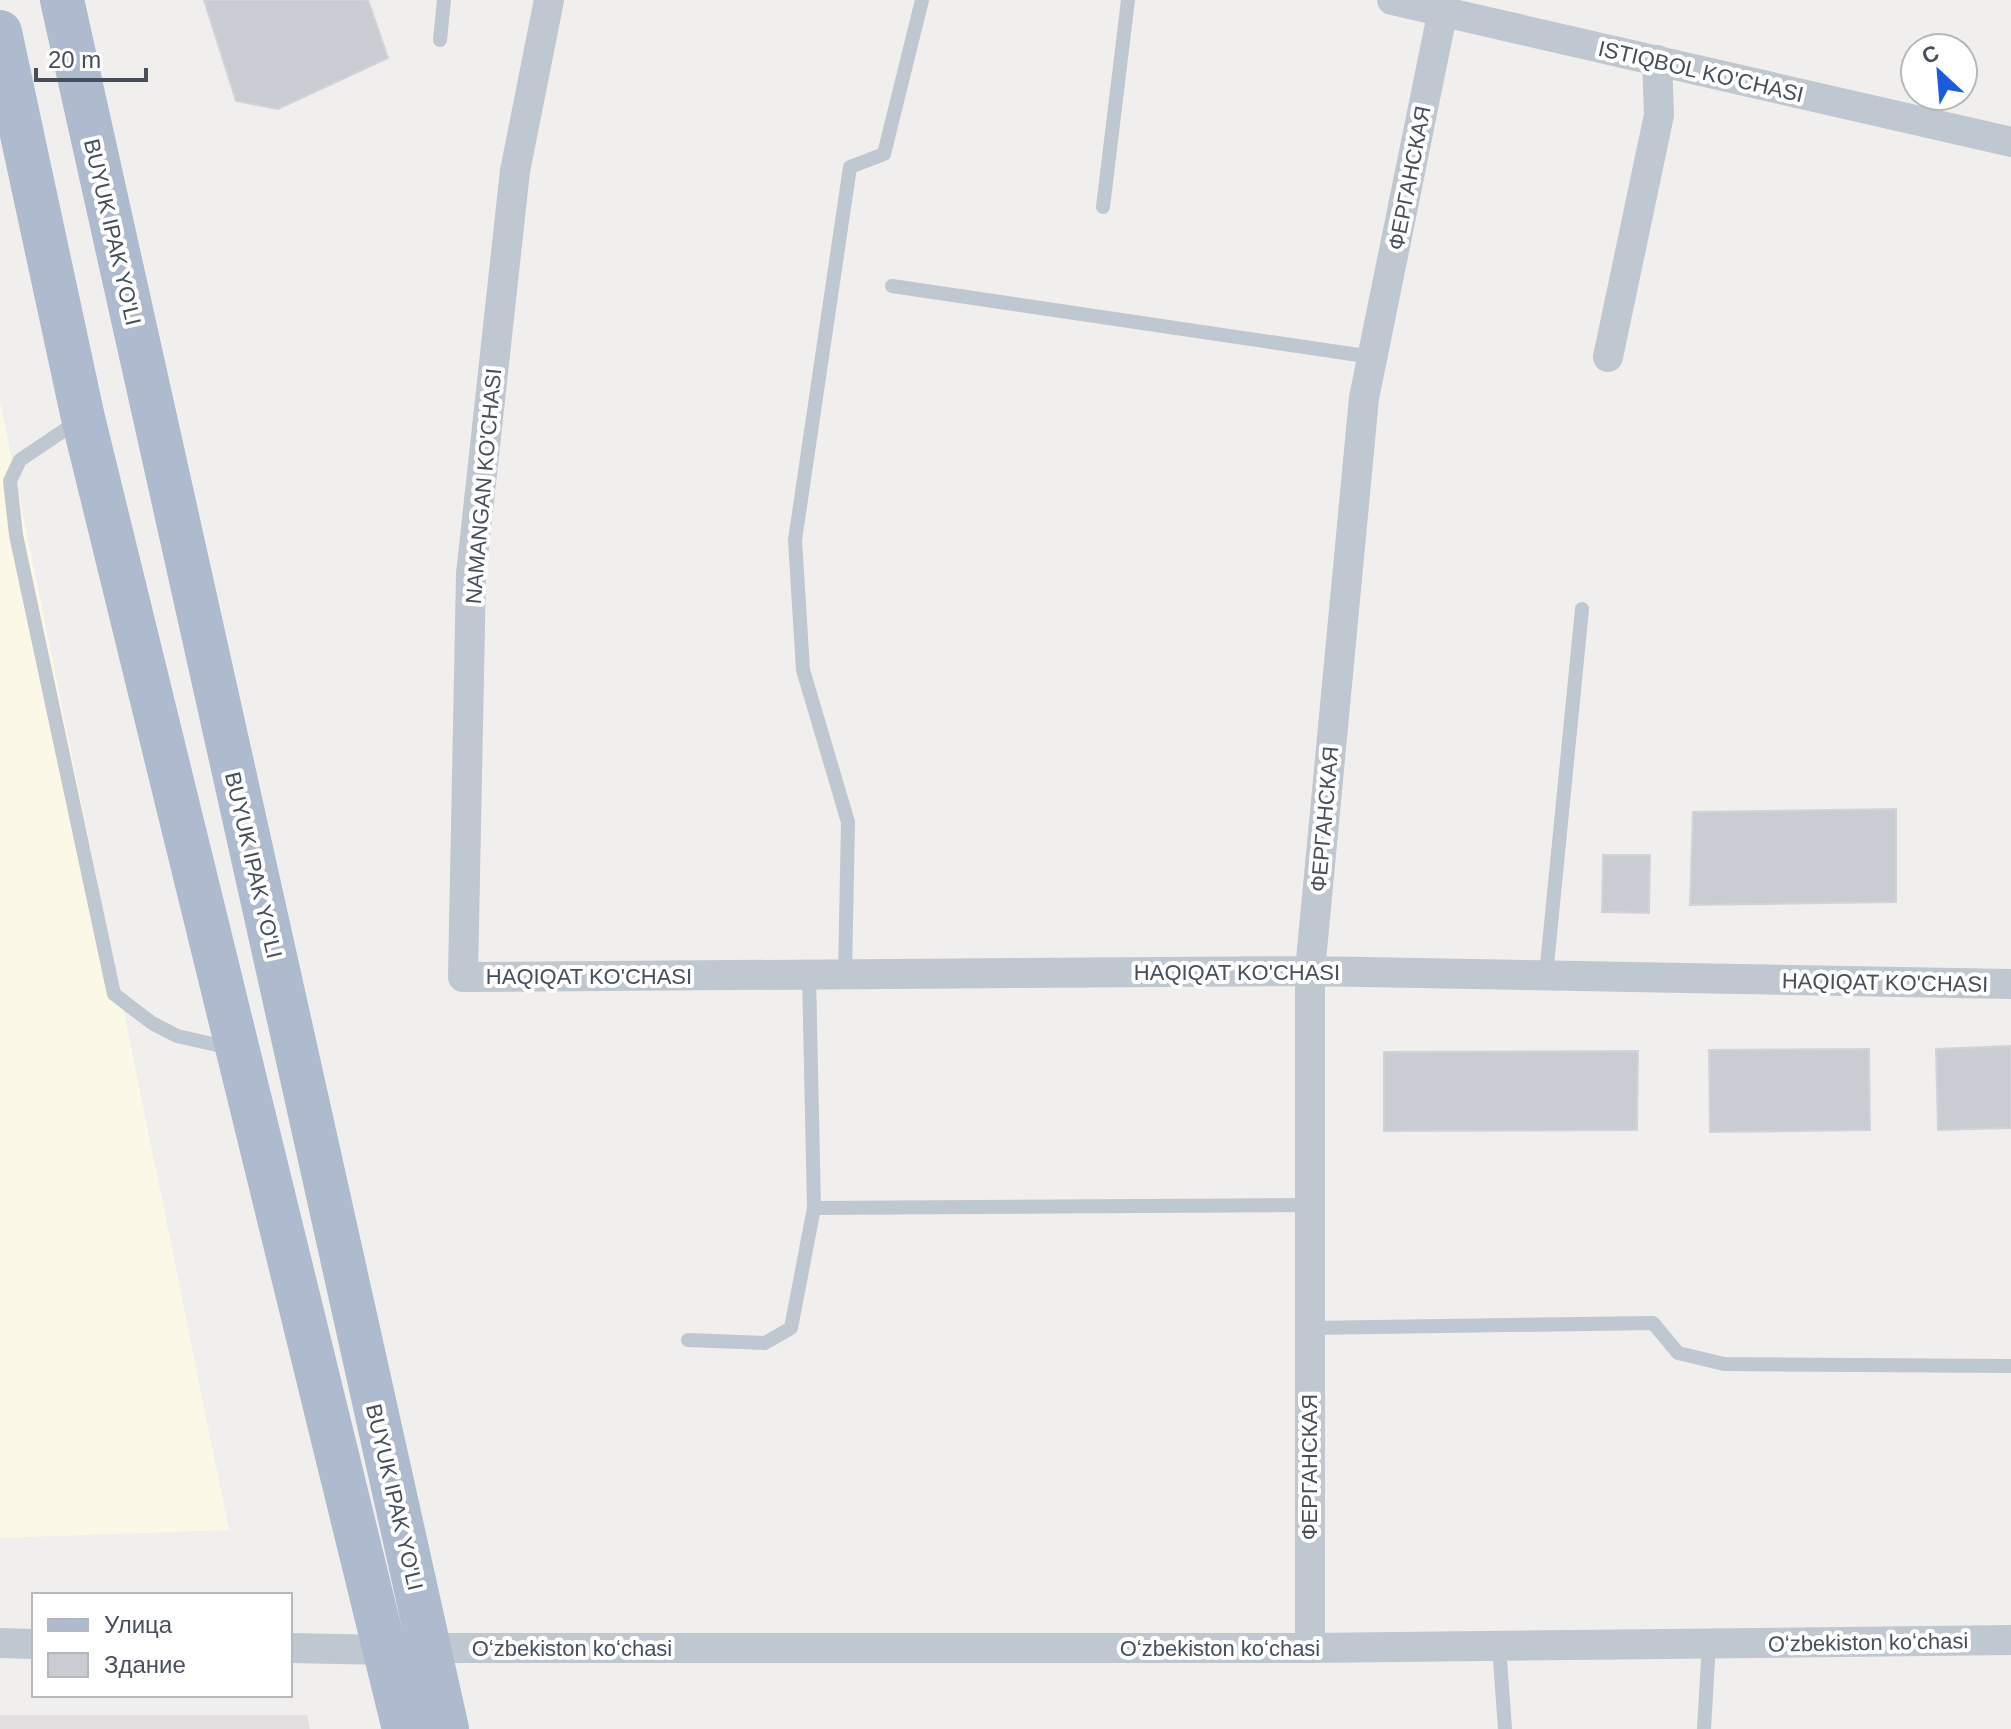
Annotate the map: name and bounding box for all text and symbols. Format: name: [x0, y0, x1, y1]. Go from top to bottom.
scale bar: [36, 32, 146, 82]
north arrow: [1899, 32, 1979, 112]
street label: ISTIQBOL KO'CHASI: [1596, 36, 1806, 107]
text: С: [1918, 40, 1943, 69]
text: 20 m: [48, 46, 101, 73]
street label: ФЕРГАНСКАЯ: [1383, 104, 1436, 252]
street label: BUYUK IPAK YO'LI: [79, 137, 146, 328]
street label: NAMANGAN KO'CHASI: [461, 367, 506, 605]
street label: ФЕРГАНСКАЯ: [1306, 745, 1343, 893]
street label: BUYUK IPAK YO'LI: [220, 770, 287, 961]
street label: HAQIQAT KO'CHASI: [1134, 960, 1340, 985]
street label: HAQIQAT KO'CHASI: [486, 964, 692, 989]
street label: HAQIQAT KO'CHASI: [1782, 968, 1988, 997]
street label: ФЕРГАНСКАЯ: [1297, 1394, 1322, 1540]
street label: BUYUK IPAK YO'LI: [361, 1402, 428, 1593]
legend: [32, 1593, 292, 1697]
text: Улица: [104, 1611, 173, 1638]
street label: Oʻzbekiston koʻchasi: [1768, 1628, 1968, 1657]
street label: Oʻzbekiston koʻchasi: [472, 1636, 672, 1661]
street label: Oʻzbekiston koʻchasi: [1120, 1636, 1320, 1661]
text: Здание: [104, 1651, 186, 1678]

